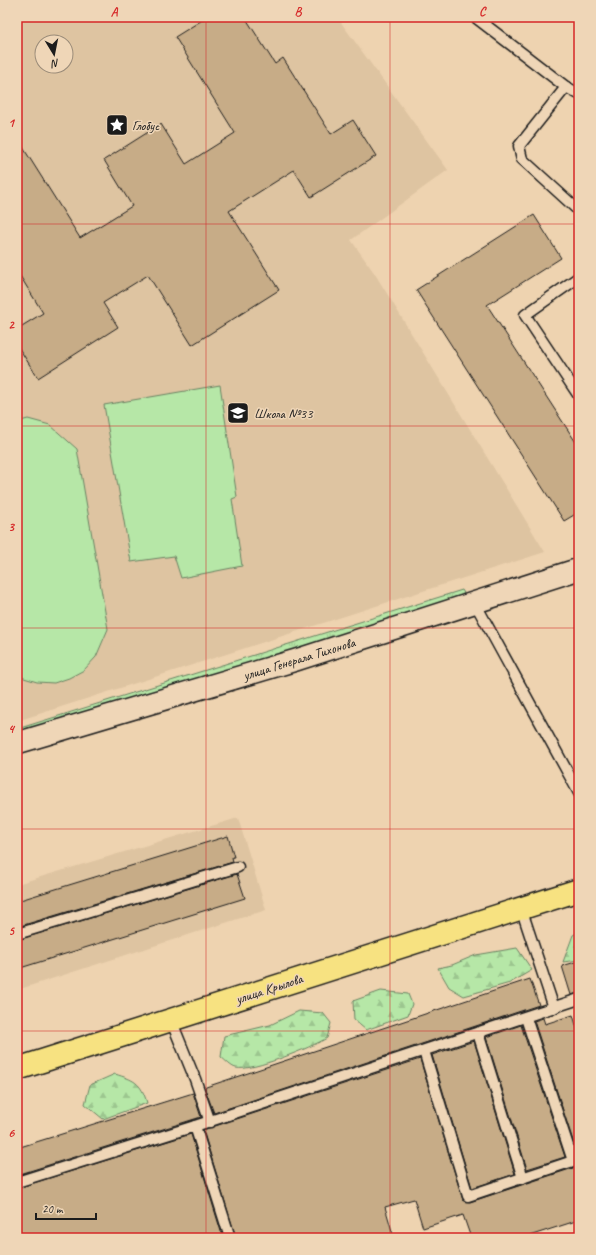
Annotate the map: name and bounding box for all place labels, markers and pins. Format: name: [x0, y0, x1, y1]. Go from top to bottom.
place icon: Глобус: [104, 112, 130, 138]
place label: Глобус: [132, 117, 160, 134]
school or university icon: Школа №33: [225, 400, 251, 426]
place label: Школа №33: [254, 405, 314, 422]

